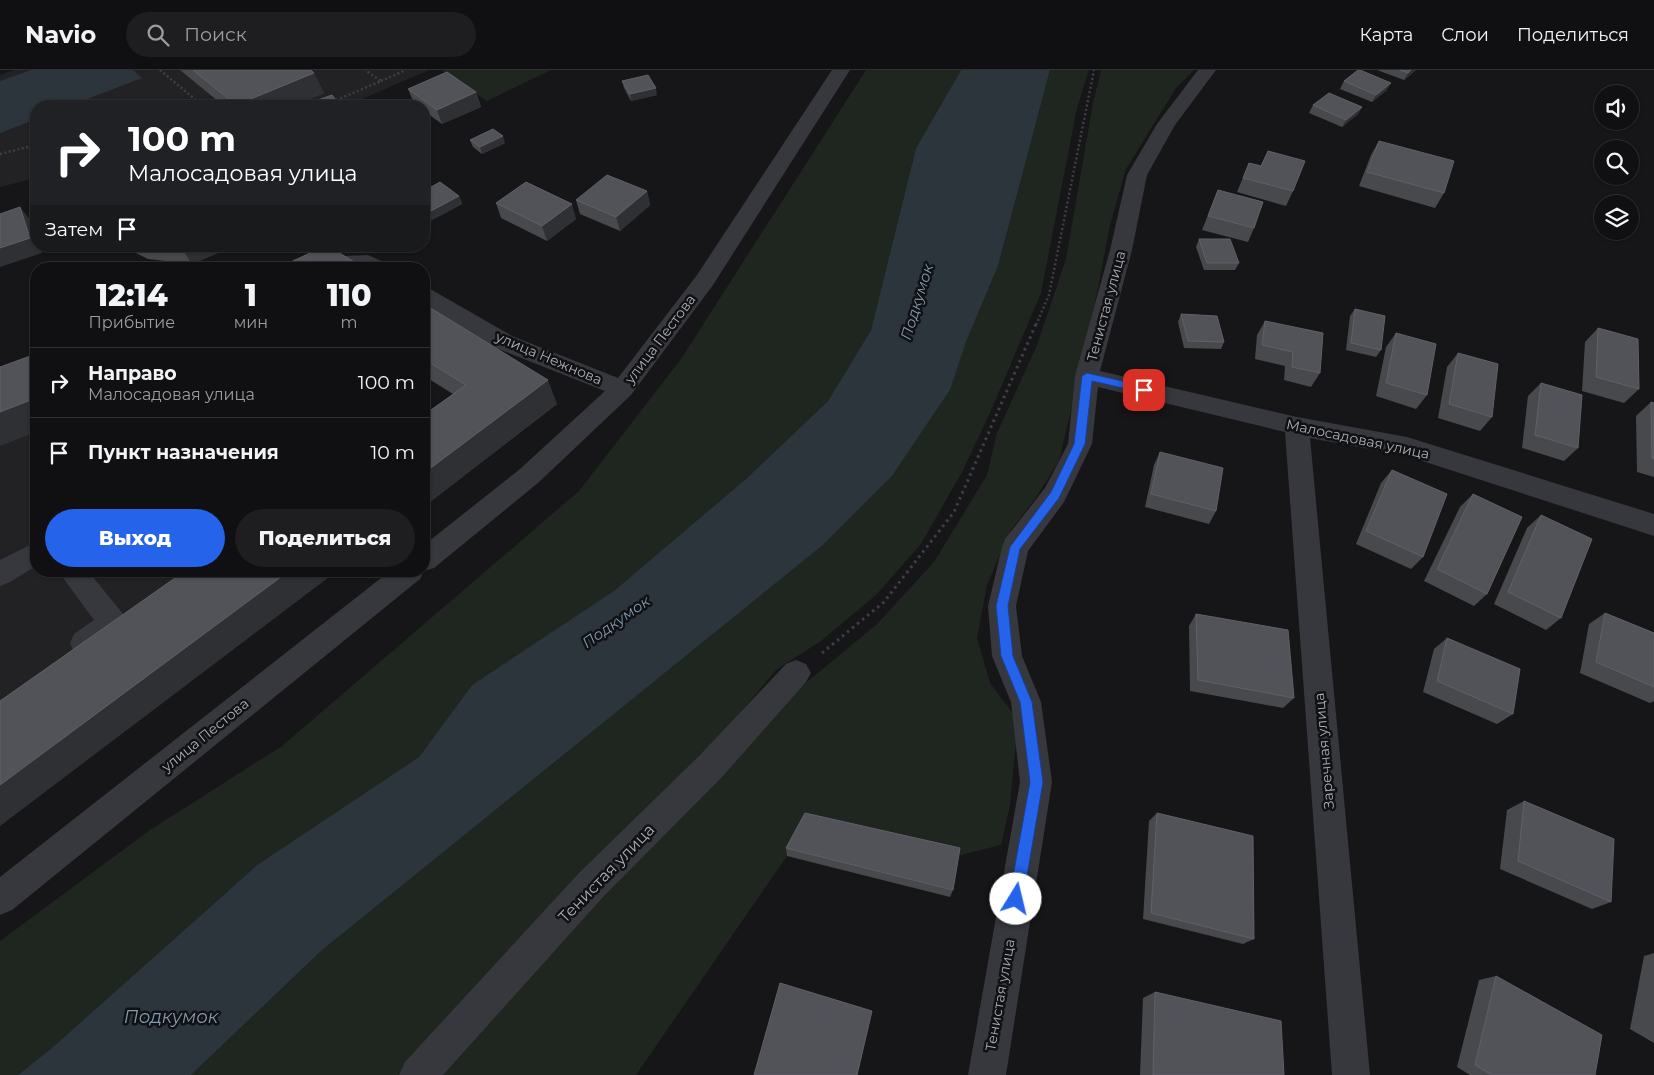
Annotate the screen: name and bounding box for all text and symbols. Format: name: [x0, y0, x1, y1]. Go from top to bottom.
search box: [126, 12, 476, 57]
text: Navio: [25, 20, 96, 49]
icon: search: [144, 21, 172, 49]
text: Поиск: [184, 23, 247, 46]
text: Карта: [1359, 24, 1413, 46]
text: Слои: [1441, 24, 1489, 46]
text: Поделиться: [1517, 24, 1629, 46]
map controls: [1594, 85, 1639, 240]
button: sound: [1594, 85, 1639, 130]
text: 100 m: [128, 117, 236, 160]
icon: right: [45, 120, 110, 185]
button: search: [1594, 140, 1639, 185]
text: Малосадовая улица: [128, 160, 357, 187]
button: layers: [1594, 195, 1639, 240]
icon: arrive: [113, 215, 141, 243]
text: Затем: [45, 218, 103, 241]
street label: Тенистая улица: [1083, 249, 1129, 363]
water label: Подкумок: [896, 260, 937, 342]
text: 12:14: [96, 277, 168, 314]
text: 1: [245, 277, 257, 314]
text: 110: [327, 277, 371, 314]
street label: улица Пестова: [620, 291, 699, 388]
text: Прибытие: [88, 313, 175, 332]
text: мин: [234, 313, 268, 332]
text: m: [341, 313, 358, 332]
street label: улица Нежнова: [492, 327, 605, 389]
text: Направо: [88, 362, 177, 385]
icon: right: [45, 369, 73, 397]
pin: [1123, 369, 1165, 411]
text: 100 m: [358, 371, 415, 394]
icon: arrive: [1130, 376, 1158, 404]
text: Малосадовая улица: [88, 385, 255, 404]
street label: Малосадовая улица: [1285, 415, 1431, 463]
icon: arrive: [45, 439, 73, 467]
text: Пункт назначения: [88, 441, 279, 464]
text: 10 m: [370, 441, 415, 464]
button: Выход: [45, 509, 225, 567]
button: Поделиться: [235, 509, 415, 567]
water label: Подкумок: [578, 591, 654, 652]
street label: Заречная улица: [1310, 692, 1338, 810]
street label: улица Пестова: [157, 694, 252, 776]
street label: Тенистая улица: [554, 820, 658, 927]
position arrow: [989, 872, 1041, 924]
street label: Тенистая улица: [981, 938, 1019, 1052]
water label: Подкумок: [124, 1006, 219, 1028]

